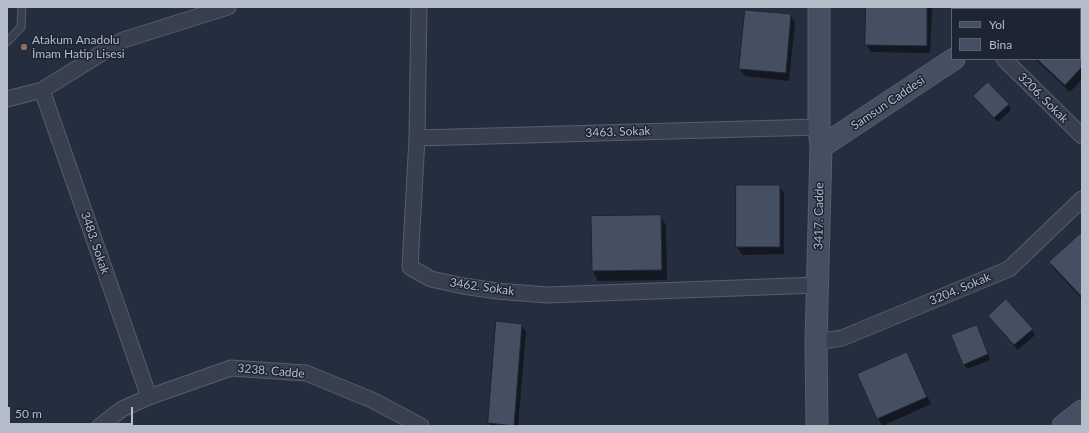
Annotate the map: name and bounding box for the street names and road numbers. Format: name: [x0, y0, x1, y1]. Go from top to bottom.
street label: 3206. Sokak: [1015, 70, 1071, 126]
street label: Samsun Caddesi: [848, 73, 928, 133]
street label: 3463. Sokak: [585, 124, 651, 140]
street label: 3417. Cadde: [811, 182, 827, 250]
street label: 3483. Sokak: [78, 210, 112, 276]
street label: 3204. Sokak: [927, 270, 993, 308]
street label: 3462. Sokak: [449, 275, 515, 299]
street label: 3238. Cadde: [237, 361, 305, 381]

